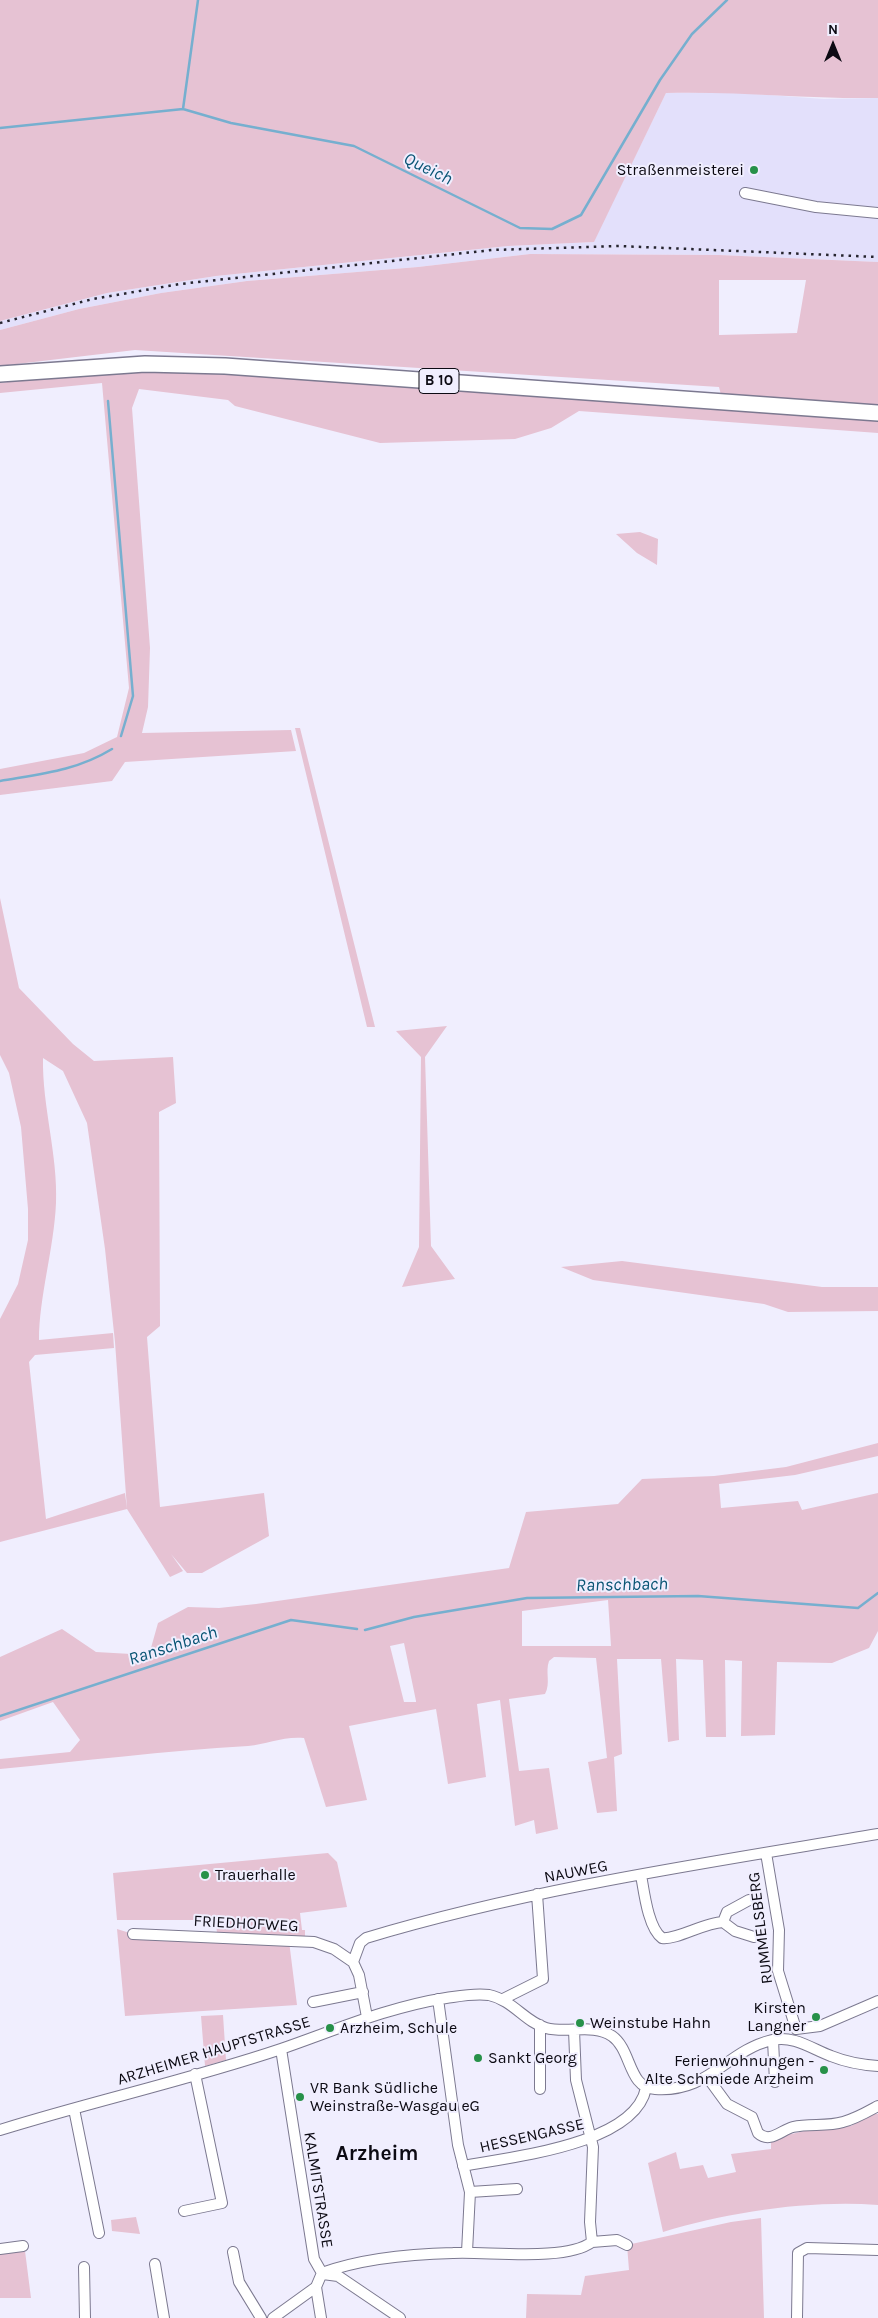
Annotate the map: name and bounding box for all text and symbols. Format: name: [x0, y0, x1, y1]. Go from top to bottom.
north arrow: [808, 20, 858, 70]
text: N: [828, 21, 838, 38]
water label: Queich: [400, 148, 456, 190]
place label: Straßenmeisterei: [617, 160, 744, 180]
marker: Straßenmeisterei: [748, 164, 760, 176]
road number: B 10: [419, 368, 459, 394]
water label: Ranschbach: [576, 1573, 668, 1597]
water label: Ranschbach: [126, 1622, 220, 1670]
street label: NAUWEG: [543, 1856, 609, 1888]
place label: Trauerhalle: [215, 1865, 296, 1885]
marker: Trauerhalle: [199, 1869, 211, 1881]
street label: RUMMELSBERG: [745, 1871, 777, 1985]
street label: FRIEDHOFWEG: [193, 1912, 299, 1936]
place label: Kirsten Langner: [747, 1998, 806, 2036]
marker: Kirsten Langner: [810, 2011, 822, 2023]
street label: ARZHEIMER HAUPTSTRASSE: [115, 2012, 313, 2090]
place label: Weinstube Hahn: [590, 2013, 711, 2033]
marker: Weinstube Hahn: [574, 2017, 586, 2029]
place label: Arzheim, Schule: [340, 2018, 457, 2038]
marker: Arzheim, Schule: [324, 2022, 336, 2034]
place label: Sankt Georg: [488, 2048, 577, 2068]
place label: Ferienwohnungen - Alte Schmiede Arzheim: [645, 2051, 814, 2089]
marker: Sankt Georg: [472, 2052, 484, 2064]
marker: Ferienwohnungen - Alte Schmiede Arzheim: [818, 2064, 830, 2076]
place label: VR Bank Südliche Weinstraße-Wasgau eG: [310, 2078, 480, 2116]
marker: VR Bank Südliche Weinstraße-Wasgau eG: [294, 2091, 306, 2103]
street label: HESSENGASSE: [478, 2115, 586, 2157]
street label: KALMITSTRASSE: [299, 2131, 337, 2249]
district label: Arzheim: [336, 2141, 418, 2167]

